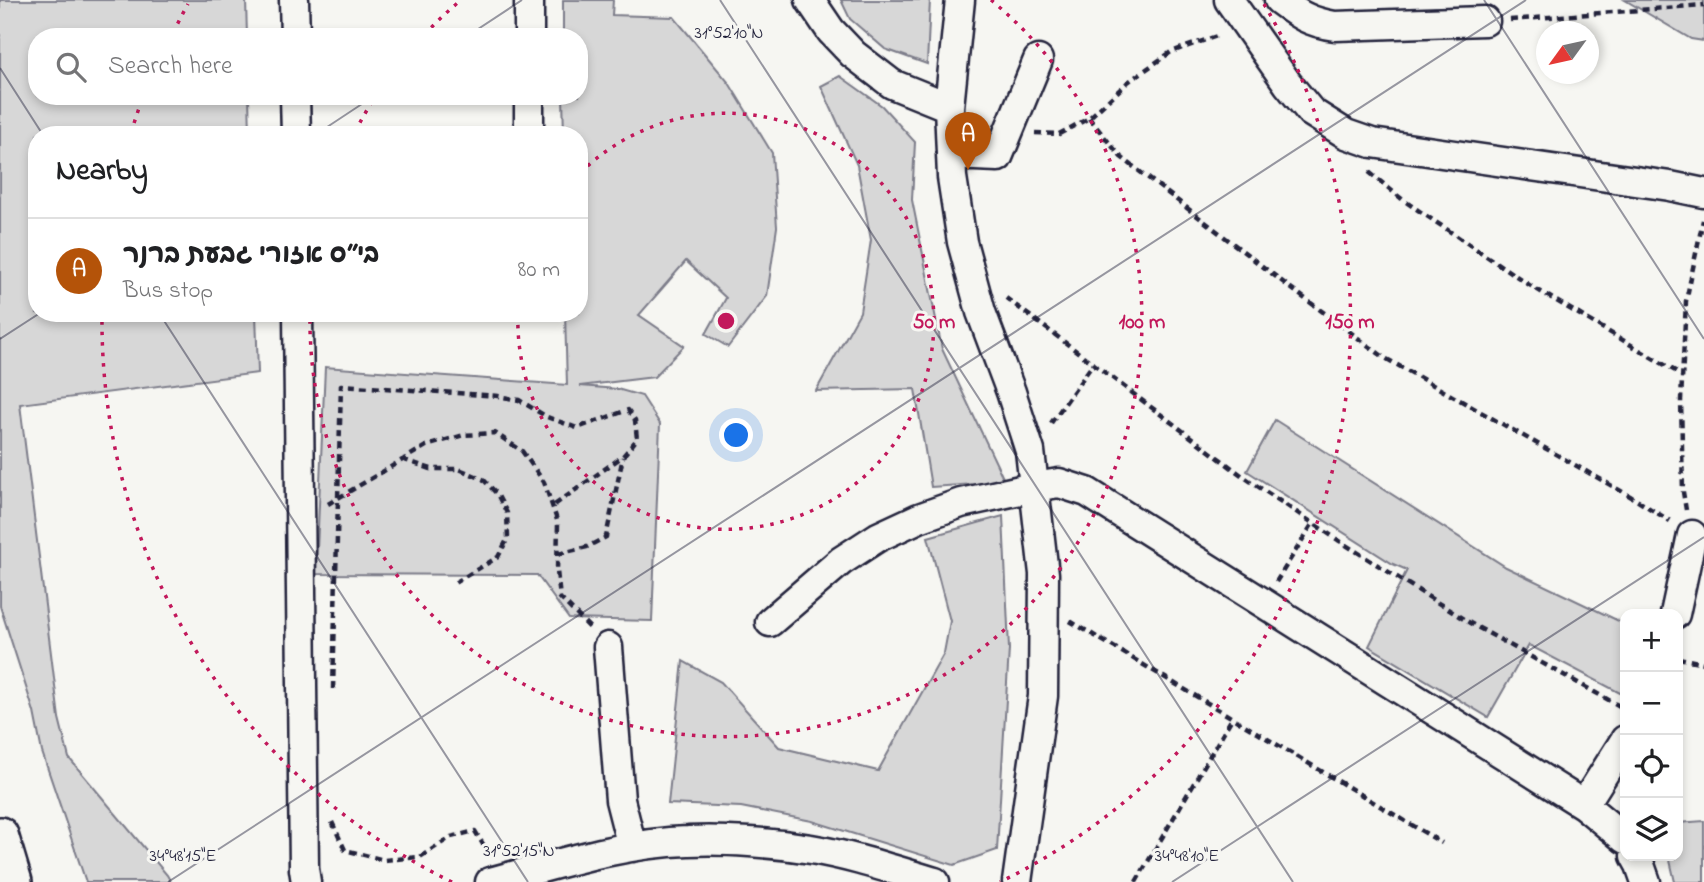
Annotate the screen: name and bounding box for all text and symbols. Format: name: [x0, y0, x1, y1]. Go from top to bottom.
text: 31°52'10"N: [695, 21, 763, 47]
north arrow: [1536, 21, 1599, 84]
search box: [28, 28, 588, 105]
icon: search: [52, 48, 90, 86]
text: Search here: [108, 48, 233, 86]
pin: A: [945, 112, 991, 170]
text: Nearby: [56, 150, 148, 194]
text: בי״ס אזורי גבעת ברנר: [123, 237, 379, 275]
text: A: [72, 254, 86, 287]
text: 80 m: [518, 254, 560, 287]
text: Bus stop: [123, 275, 213, 308]
text: 50 m: [913, 308, 955, 338]
text: 100 m: [1119, 308, 1165, 338]
text: 150 m: [1325, 308, 1375, 338]
centre of rings: [714, 309, 738, 333]
your location: [719, 418, 753, 452]
map controls: [1620, 609, 1683, 861]
button: +: [1620, 609, 1683, 672]
button: −: [1620, 672, 1683, 735]
button: locate: [1620, 735, 1683, 798]
button: layers: [1620, 798, 1683, 861]
text: 31°52'15"N: [483, 839, 555, 865]
text: 34°48'15"E: [150, 844, 217, 870]
text: 34°48'10"E: [1155, 844, 1219, 870]

